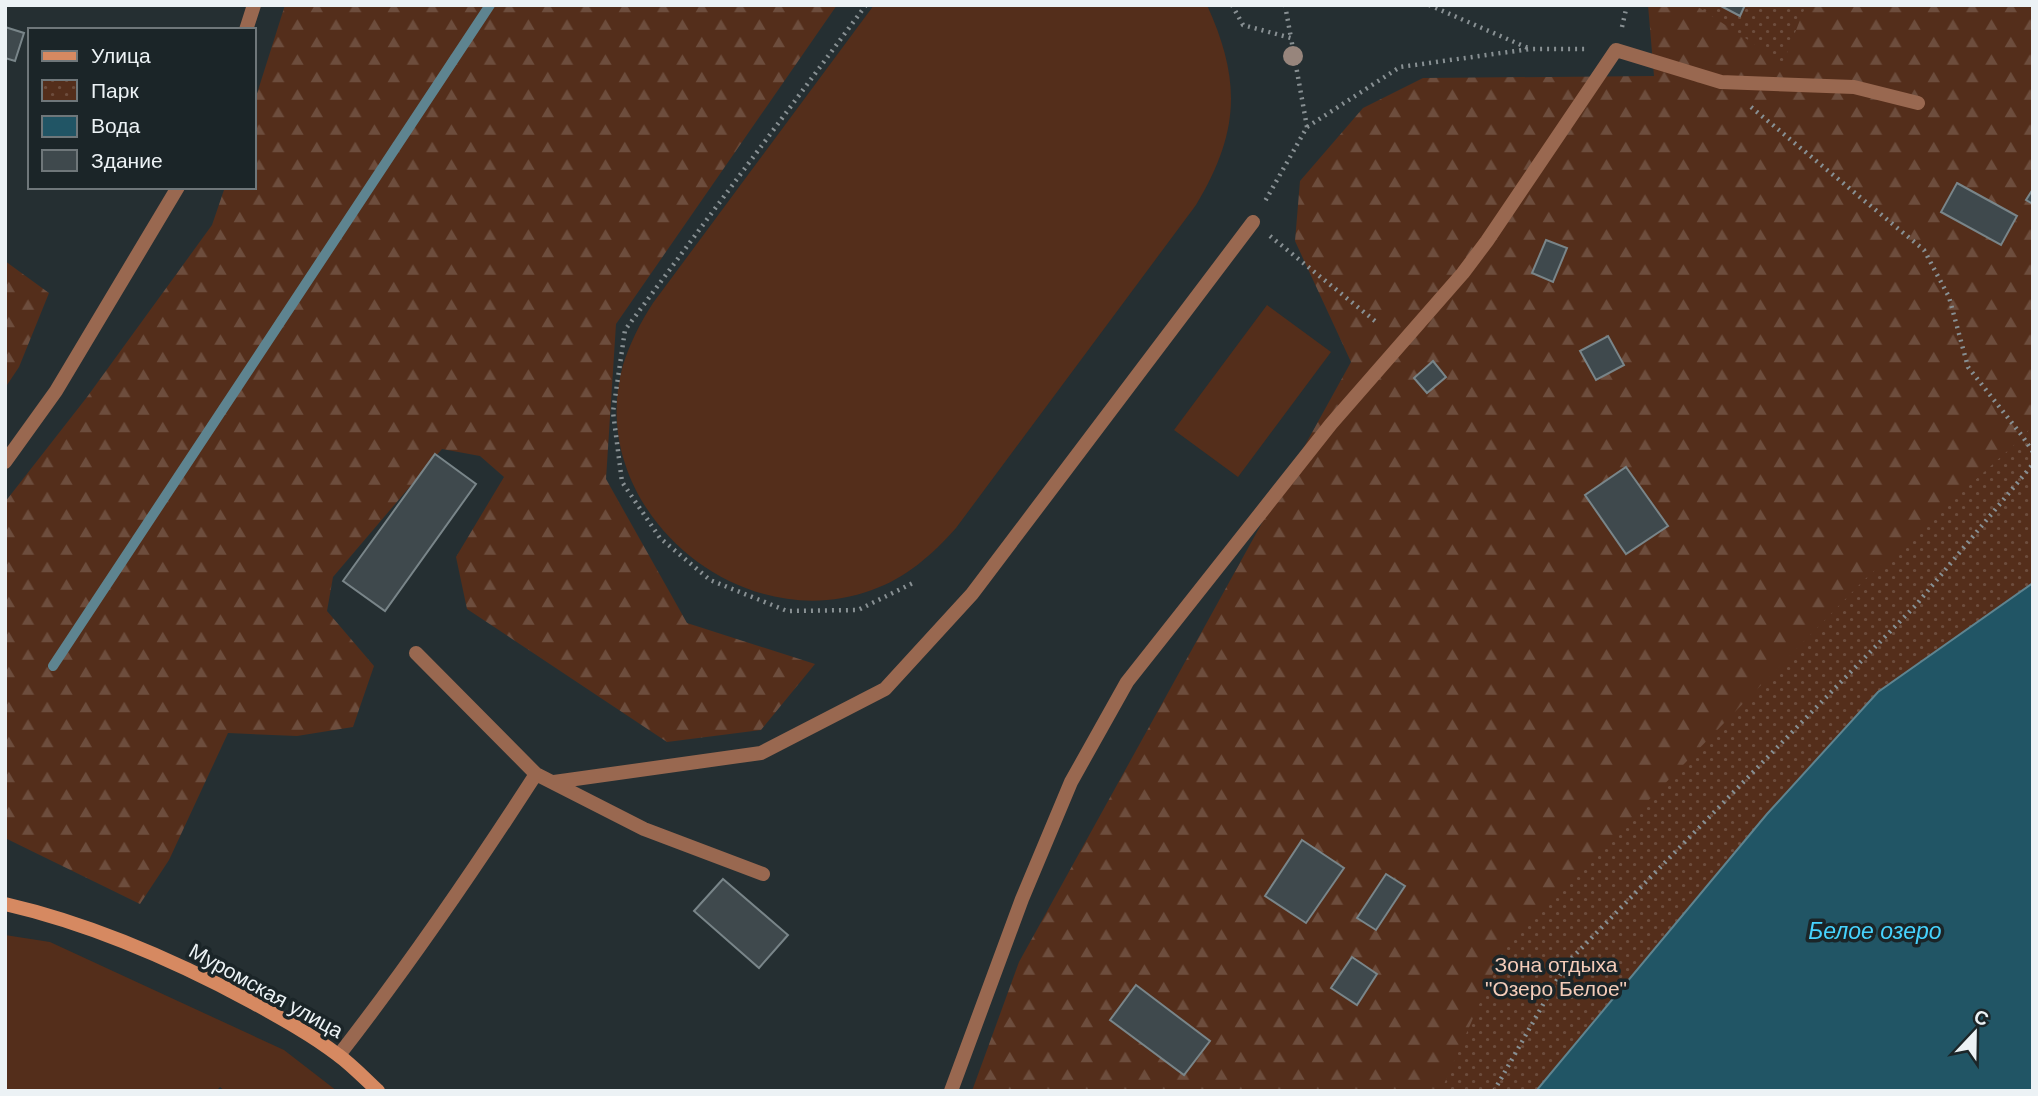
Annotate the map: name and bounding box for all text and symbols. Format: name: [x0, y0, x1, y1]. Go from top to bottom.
legend: [28, 28, 256, 189]
text: Улица: [91, 44, 151, 67]
text: Парк: [91, 79, 139, 102]
text: Вода: [91, 114, 140, 137]
text: Здание: [91, 149, 163, 172]
water label: Белое озеро: [1808, 918, 1942, 944]
street label: Муромская улица: [185, 939, 348, 1043]
park label: Зона отдыха "Озеро Белое": [1485, 953, 1627, 1000]
north arrow: [1940, 998, 2010, 1068]
text: С: [1971, 1005, 1992, 1030]

